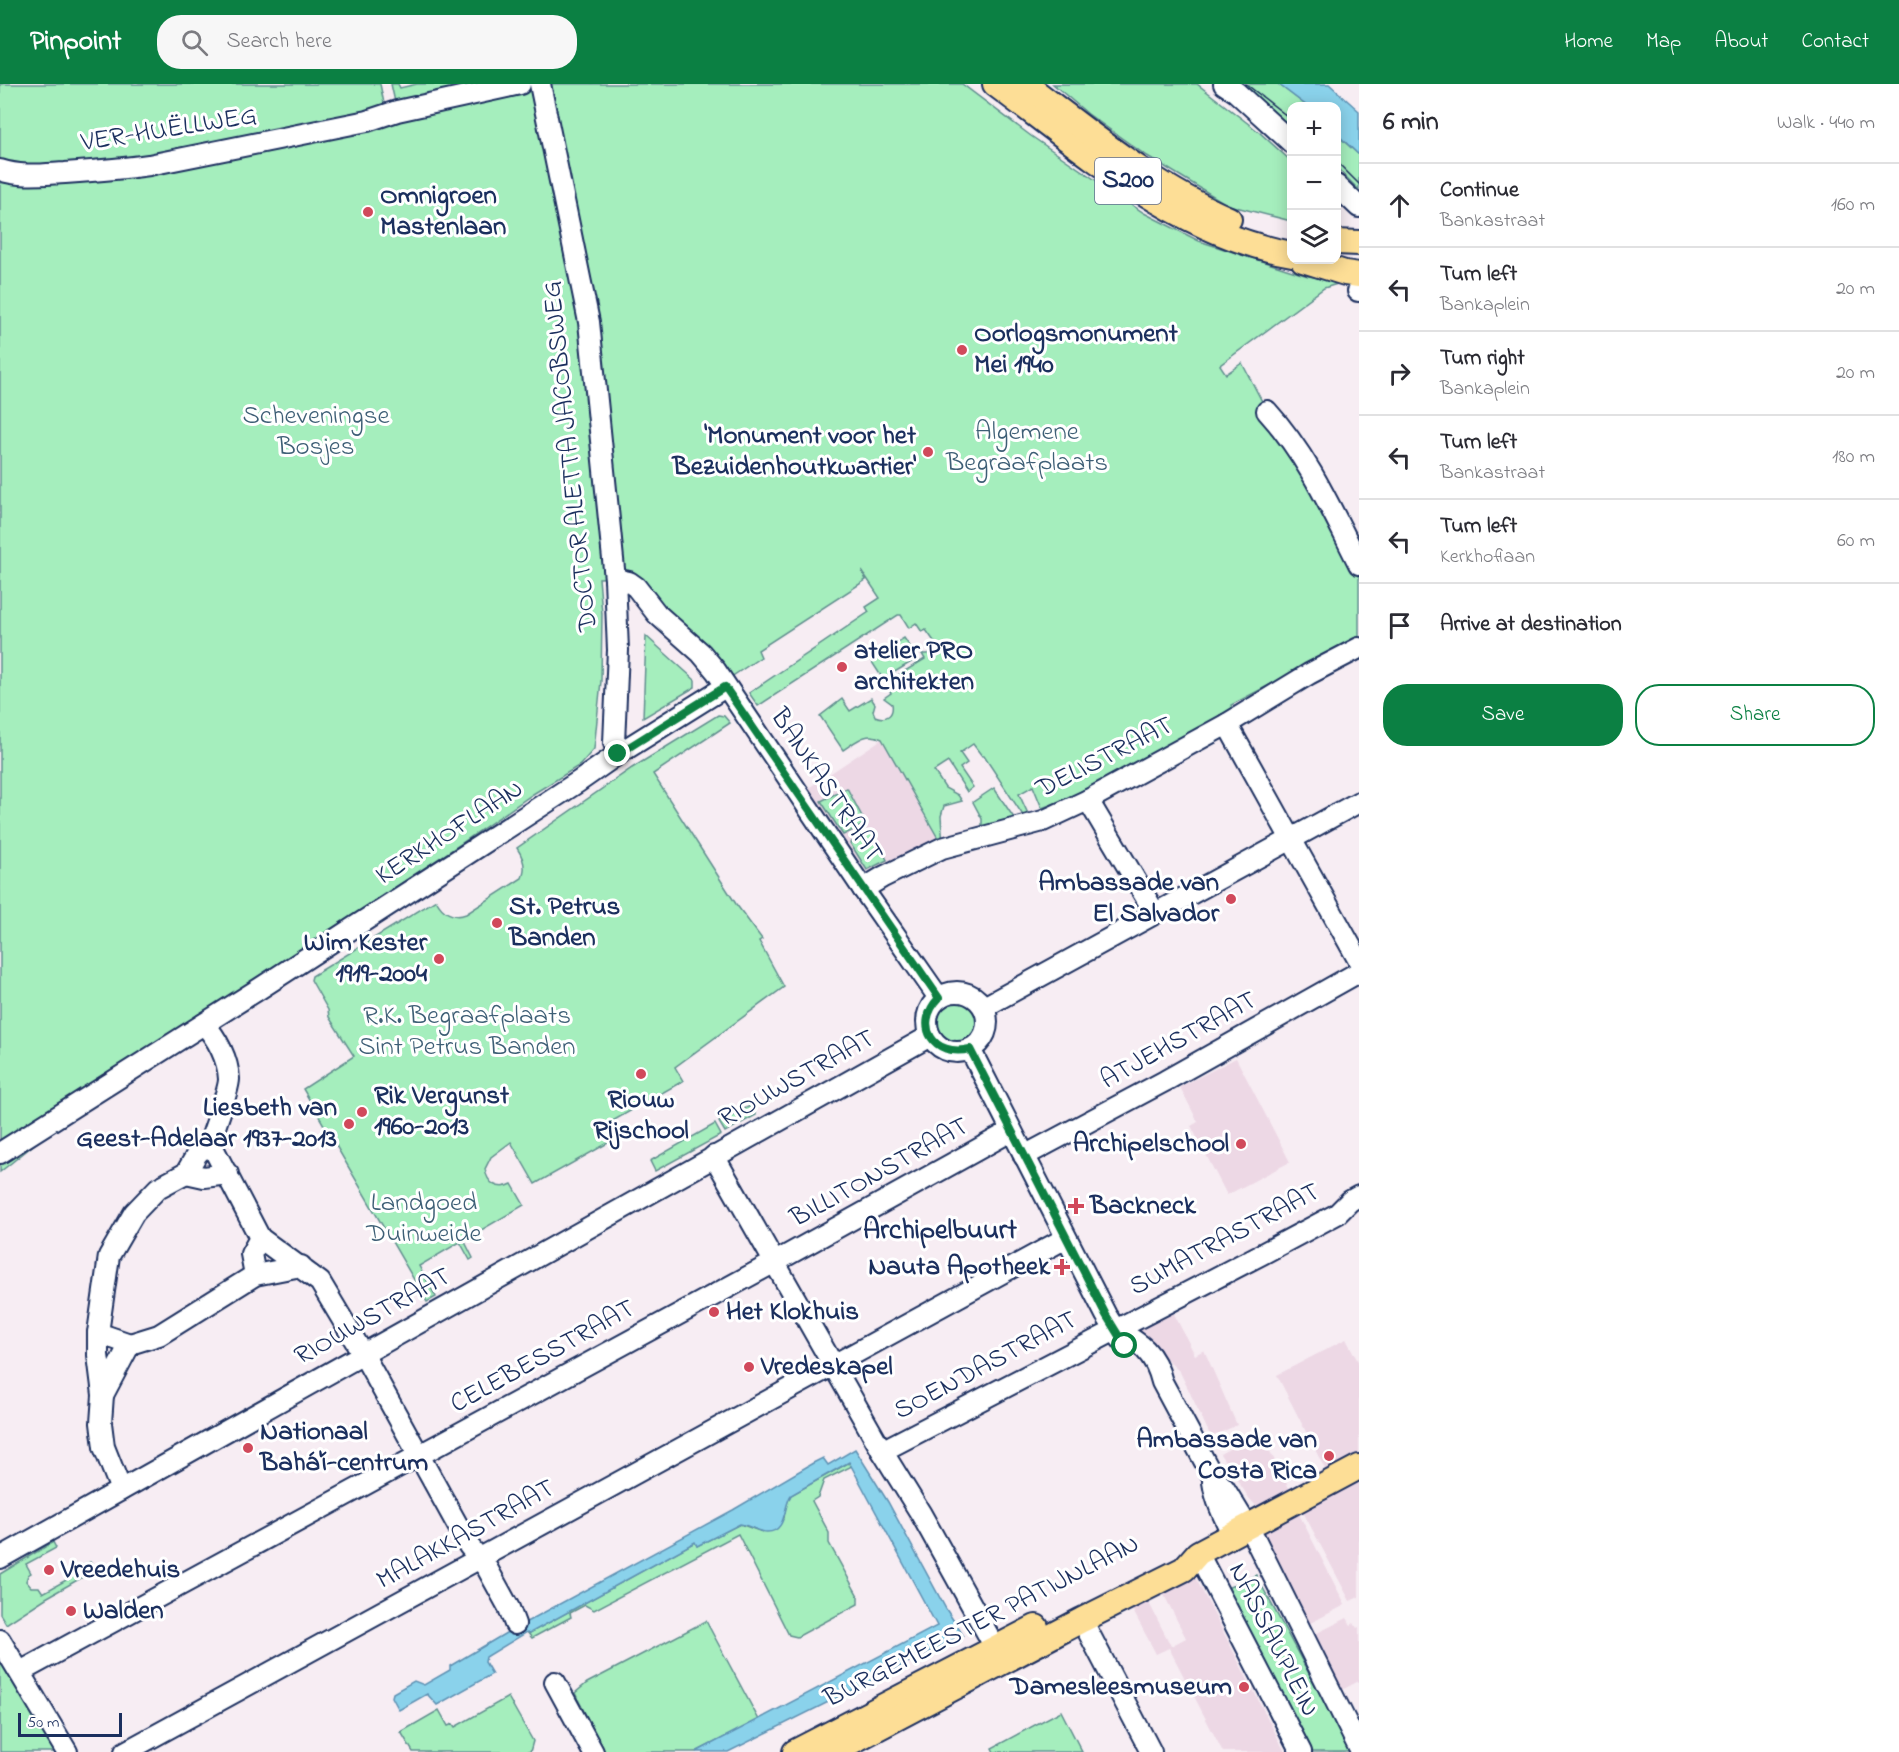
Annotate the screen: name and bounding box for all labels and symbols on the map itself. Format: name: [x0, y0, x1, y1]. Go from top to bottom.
street label: VER-HUËLLWEG: [77, 97, 260, 163]
road number: S200: [1095, 158, 1161, 204]
place label: Omnigroen Mastenlaan: [380, 177, 506, 247]
marker: Omnigroen Mastenlaan: [361, 205, 375, 219]
street label: DOCTOR ALETTA JACOBSWEG: [533, 279, 609, 634]
place label: Oorlogsmonument Mei 1940: [974, 315, 1179, 385]
marker: Oorlogsmonument Mei 1940: [955, 343, 969, 357]
park label: Scheveningse Bosjes: [242, 397, 390, 467]
park label: Algemene Begraafplaats: [945, 413, 1108, 483]
place label: 'Monument voor het Bezuidenhoutkwartier': [671, 417, 917, 487]
marker: 'Monument voor het Bezuidenhoutkwartier': [921, 445, 935, 459]
place label: atelier PRO architekten: [854, 632, 974, 702]
marker: atelier PRO architekten: [835, 660, 849, 674]
street label: BANKASTRAAT: [759, 700, 892, 871]
street label: DELISTRAAT: [1029, 707, 1180, 810]
route end: [604, 740, 630, 766]
street label: KERKHOFLAAN: [368, 771, 532, 895]
place label: Ambassade van El Salvador: [1038, 864, 1220, 934]
place label: St. Petrus Banden: [507, 888, 620, 958]
marker: Ambassade van El Salvador: [1224, 892, 1238, 906]
marker: St. Petrus Banden: [490, 916, 504, 930]
place label: Wim Kester 1919-2004: [304, 924, 428, 994]
marker: Wim Kester 1919-2004: [432, 952, 446, 966]
street label: ATJEHSTRAAT: [1094, 982, 1264, 1100]
park label: R.K. Begraafplaats Sint Petrus Banden: [358, 997, 576, 1067]
street label: RIOUWSTRAAT: [712, 1020, 882, 1138]
marker: Riouw Rijschool: [634, 1067, 648, 1081]
place label: Rik Vergunst 1960-2013: [374, 1077, 510, 1147]
place label: Riouw Rijschool: [593, 1081, 689, 1151]
place label: Liesbeth van Geest-Adelaar 1937-2013: [76, 1089, 337, 1159]
marker: Rik Vergunst 1960-2013: [355, 1105, 369, 1119]
street label: BILLITONSTRAAT: [783, 1108, 976, 1239]
marker: Liesbeth van Geest-Adelaar 1937-2013: [342, 1117, 356, 1131]
place label: Archipelschool: [1073, 1125, 1229, 1164]
marker: Archipelschool: [1234, 1137, 1248, 1151]
street label: SUMATRASTRAAT: [1123, 1173, 1327, 1307]
park label: Landgoed Duinweide: [365, 1184, 483, 1254]
place label: Backneck: [1088, 1187, 1197, 1226]
marker: Backneck: [1067, 1197, 1085, 1215]
district label: Archipelbuurt: [863, 1211, 1018, 1252]
place label: Nauta Apotheek: [868, 1248, 1051, 1287]
street label: RIOUWSTRAAT: [288, 1258, 458, 1376]
marker: Nauta Apotheek: [1055, 1260, 1069, 1274]
street label: CELEBESSTRAAT: [444, 1290, 642, 1424]
place label: Het Klokhuis: [726, 1293, 859, 1332]
street label: SOENDASTRAAT: [887, 1301, 1085, 1431]
marker: Het Klokhuis: [707, 1305, 721, 1319]
route start: [1111, 1332, 1137, 1358]
place label: Vredeskapel: [760, 1348, 893, 1387]
marker: Vredeskapel: [742, 1360, 756, 1374]
place label: Nationaal Bahá'í-centrum: [258, 1413, 428, 1483]
place label: Ambassade van Costa Rica: [1136, 1421, 1317, 1491]
marker: Nationaal Bahá'í-centrum: [241, 1441, 255, 1455]
marker: Ambassade van Costa Rica: [1322, 1449, 1336, 1463]
street label: MALAKKASTRAAT: [370, 1470, 562, 1600]
street label: BURGEMEESTER PATIJNLAAN: [817, 1525, 1146, 1719]
place label: Vreedehuis: [60, 1551, 180, 1590]
street label: NASSAUPLEIN: [1217, 1556, 1329, 1724]
marker: Vreedehuis: [42, 1563, 56, 1577]
place label: Walden: [83, 1592, 164, 1631]
marker: Walden: [64, 1604, 78, 1618]
place label: Damesleesmuseum: [1008, 1668, 1232, 1707]
marker: Damesleesmuseum: [1237, 1680, 1251, 1694]
scale bar: [18, 1710, 122, 1738]

